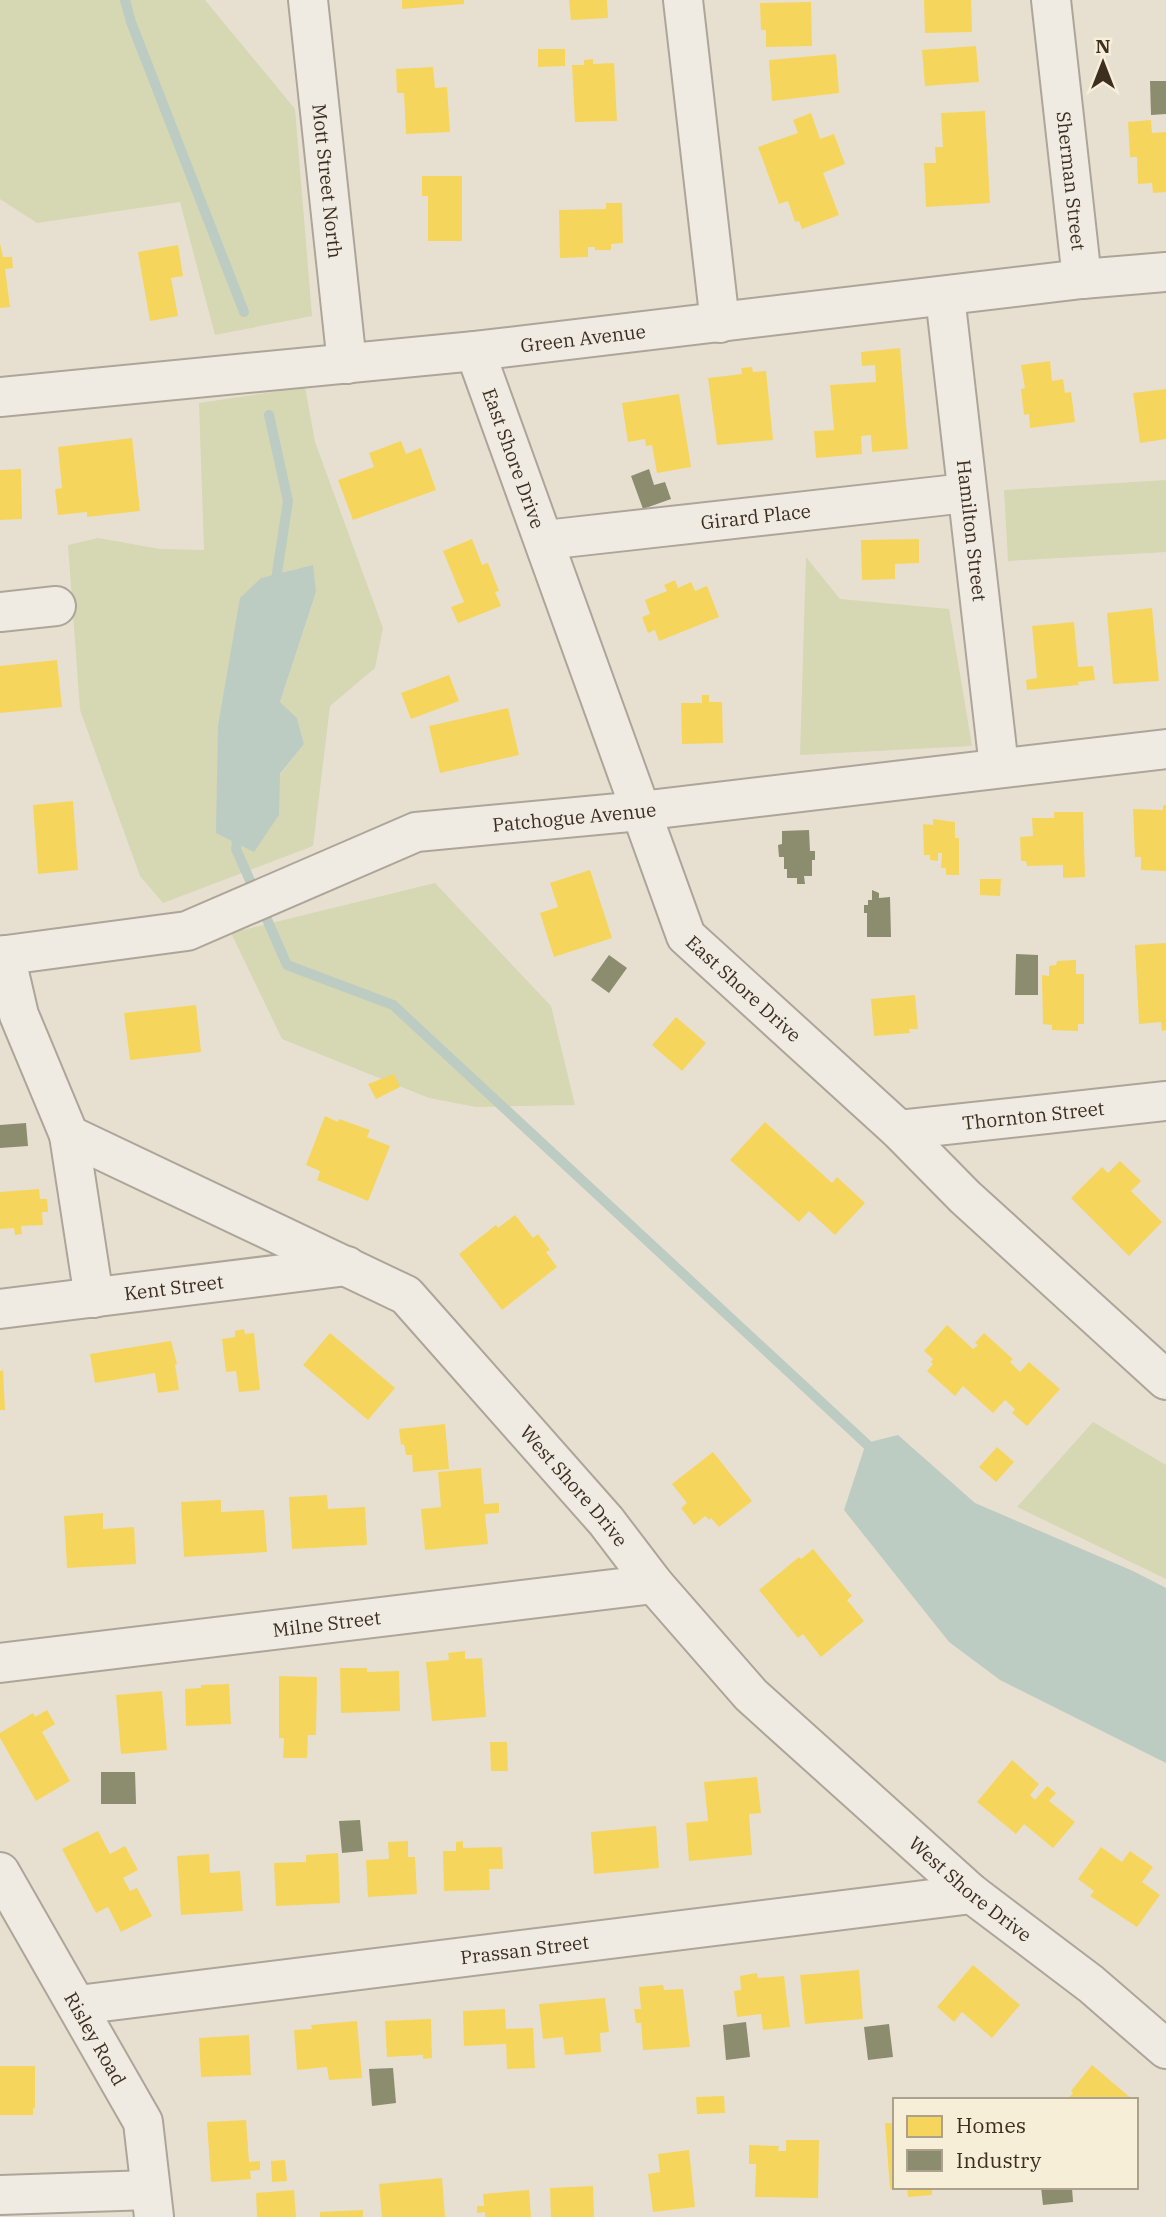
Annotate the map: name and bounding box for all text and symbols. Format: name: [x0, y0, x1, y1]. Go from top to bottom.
north arrow: [1068, 28, 1138, 98]
text: N: [1095, 34, 1111, 58]
street label: Mott Street North: [307, 102, 348, 260]
street label: Sherman Street: [1051, 110, 1091, 252]
street label: Green Avenue: [519, 319, 647, 358]
street label: East Shore Drive: [477, 385, 550, 532]
street label: Hamilton Street: [952, 458, 992, 603]
street label: Girard Place: [699, 498, 812, 535]
street label: Patchogue Avenue: [491, 797, 657, 837]
street label: East Shore Drive: [681, 930, 806, 1047]
street label: Thornton Street: [961, 1096, 1106, 1135]
street label: Kent Street: [123, 1269, 225, 1306]
street label: West Shore Drive: [515, 1420, 633, 1551]
street label: Milne Street: [271, 1605, 382, 1642]
street label: West Shore Drive: [904, 1831, 1037, 1947]
street label: Prassan Street: [459, 1930, 590, 1969]
street label: Risley Road: [59, 1988, 132, 2090]
legend: [893, 2098, 1138, 2189]
text: Homes: [956, 2111, 1026, 2139]
text: Industry: [956, 2146, 1042, 2174]

